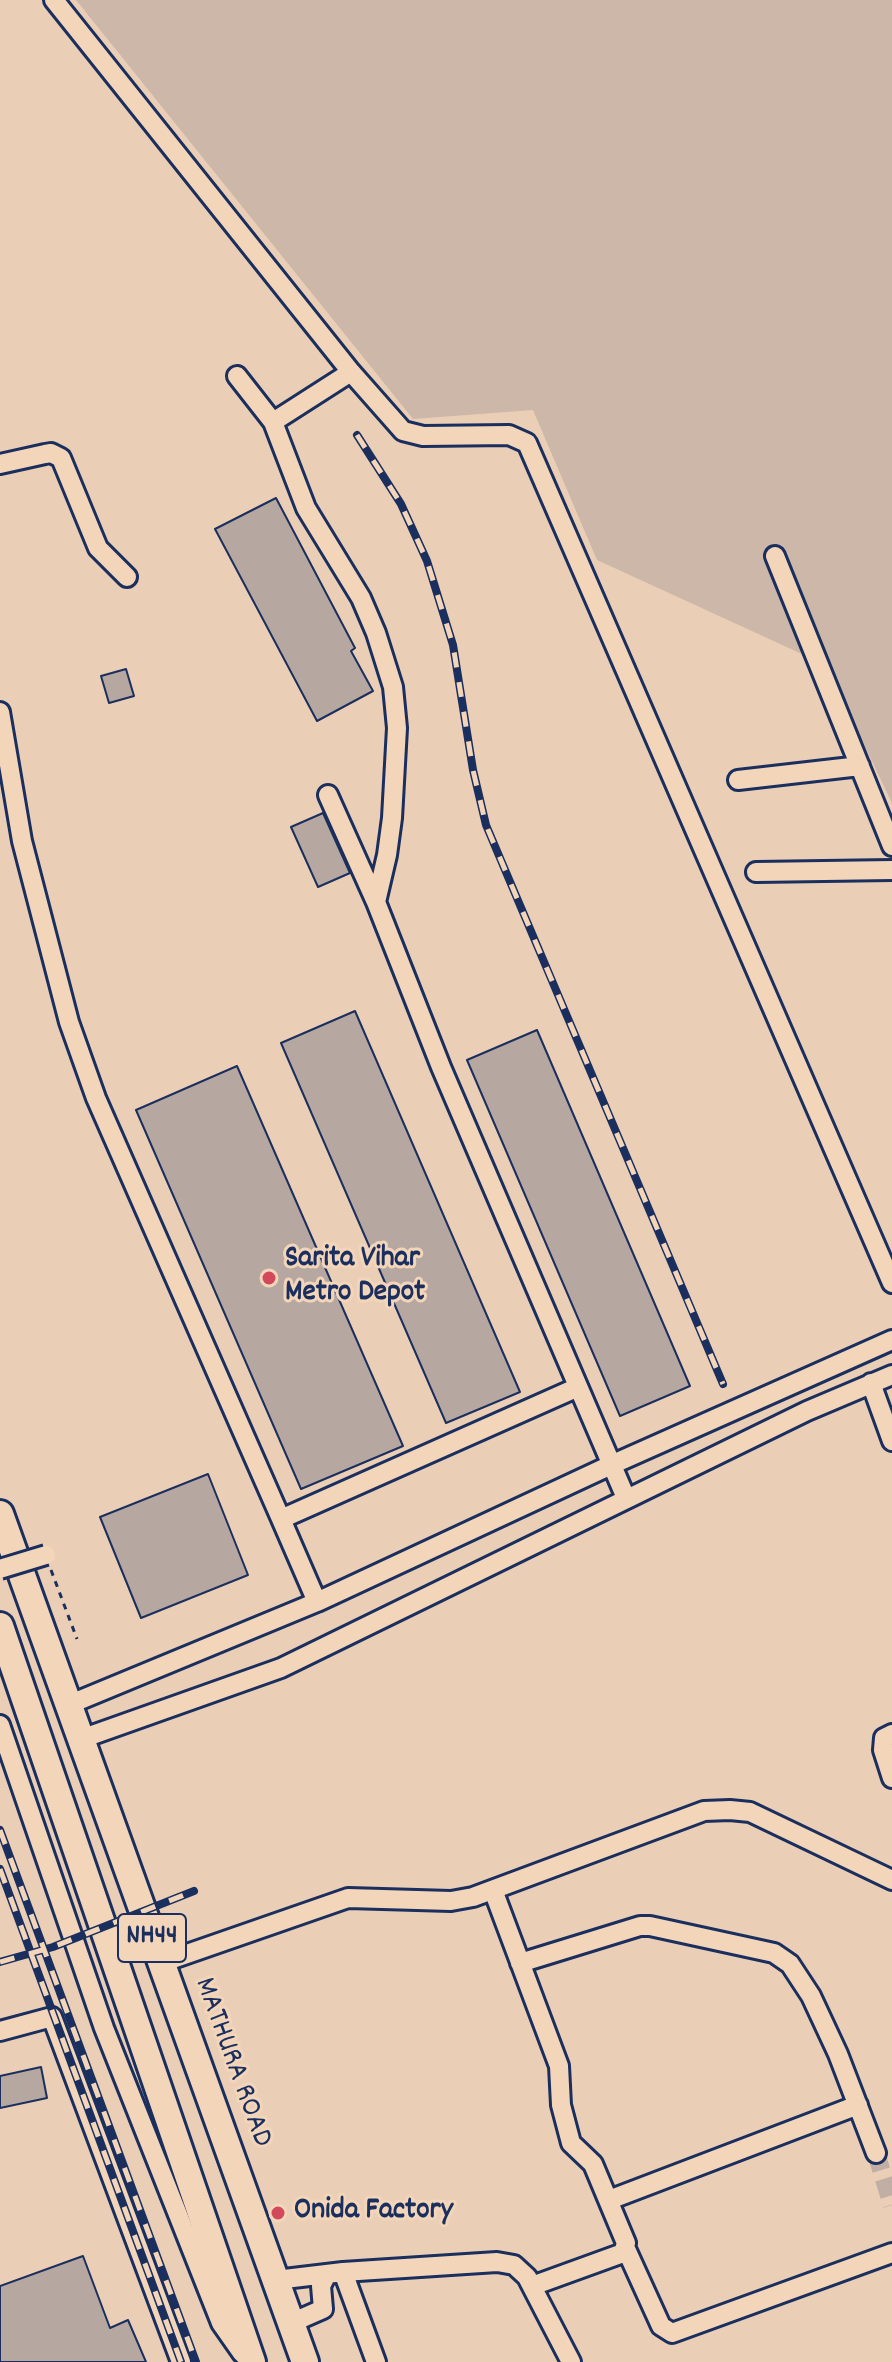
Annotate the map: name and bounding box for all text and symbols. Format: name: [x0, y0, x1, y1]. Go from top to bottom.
place label: Sarita Vihar Metro Depot: [285, 1243, 425, 1314]
marker: Sarita Vihar Metro Depot: [260, 1269, 278, 1287]
road number: NH44: [118, 1914, 186, 1962]
street label: MATHURA ROAD: [184, 1974, 278, 2152]
place label: Onida Factory: [294, 2195, 453, 2231]
marker: Onida Factory: [269, 2204, 287, 2222]

